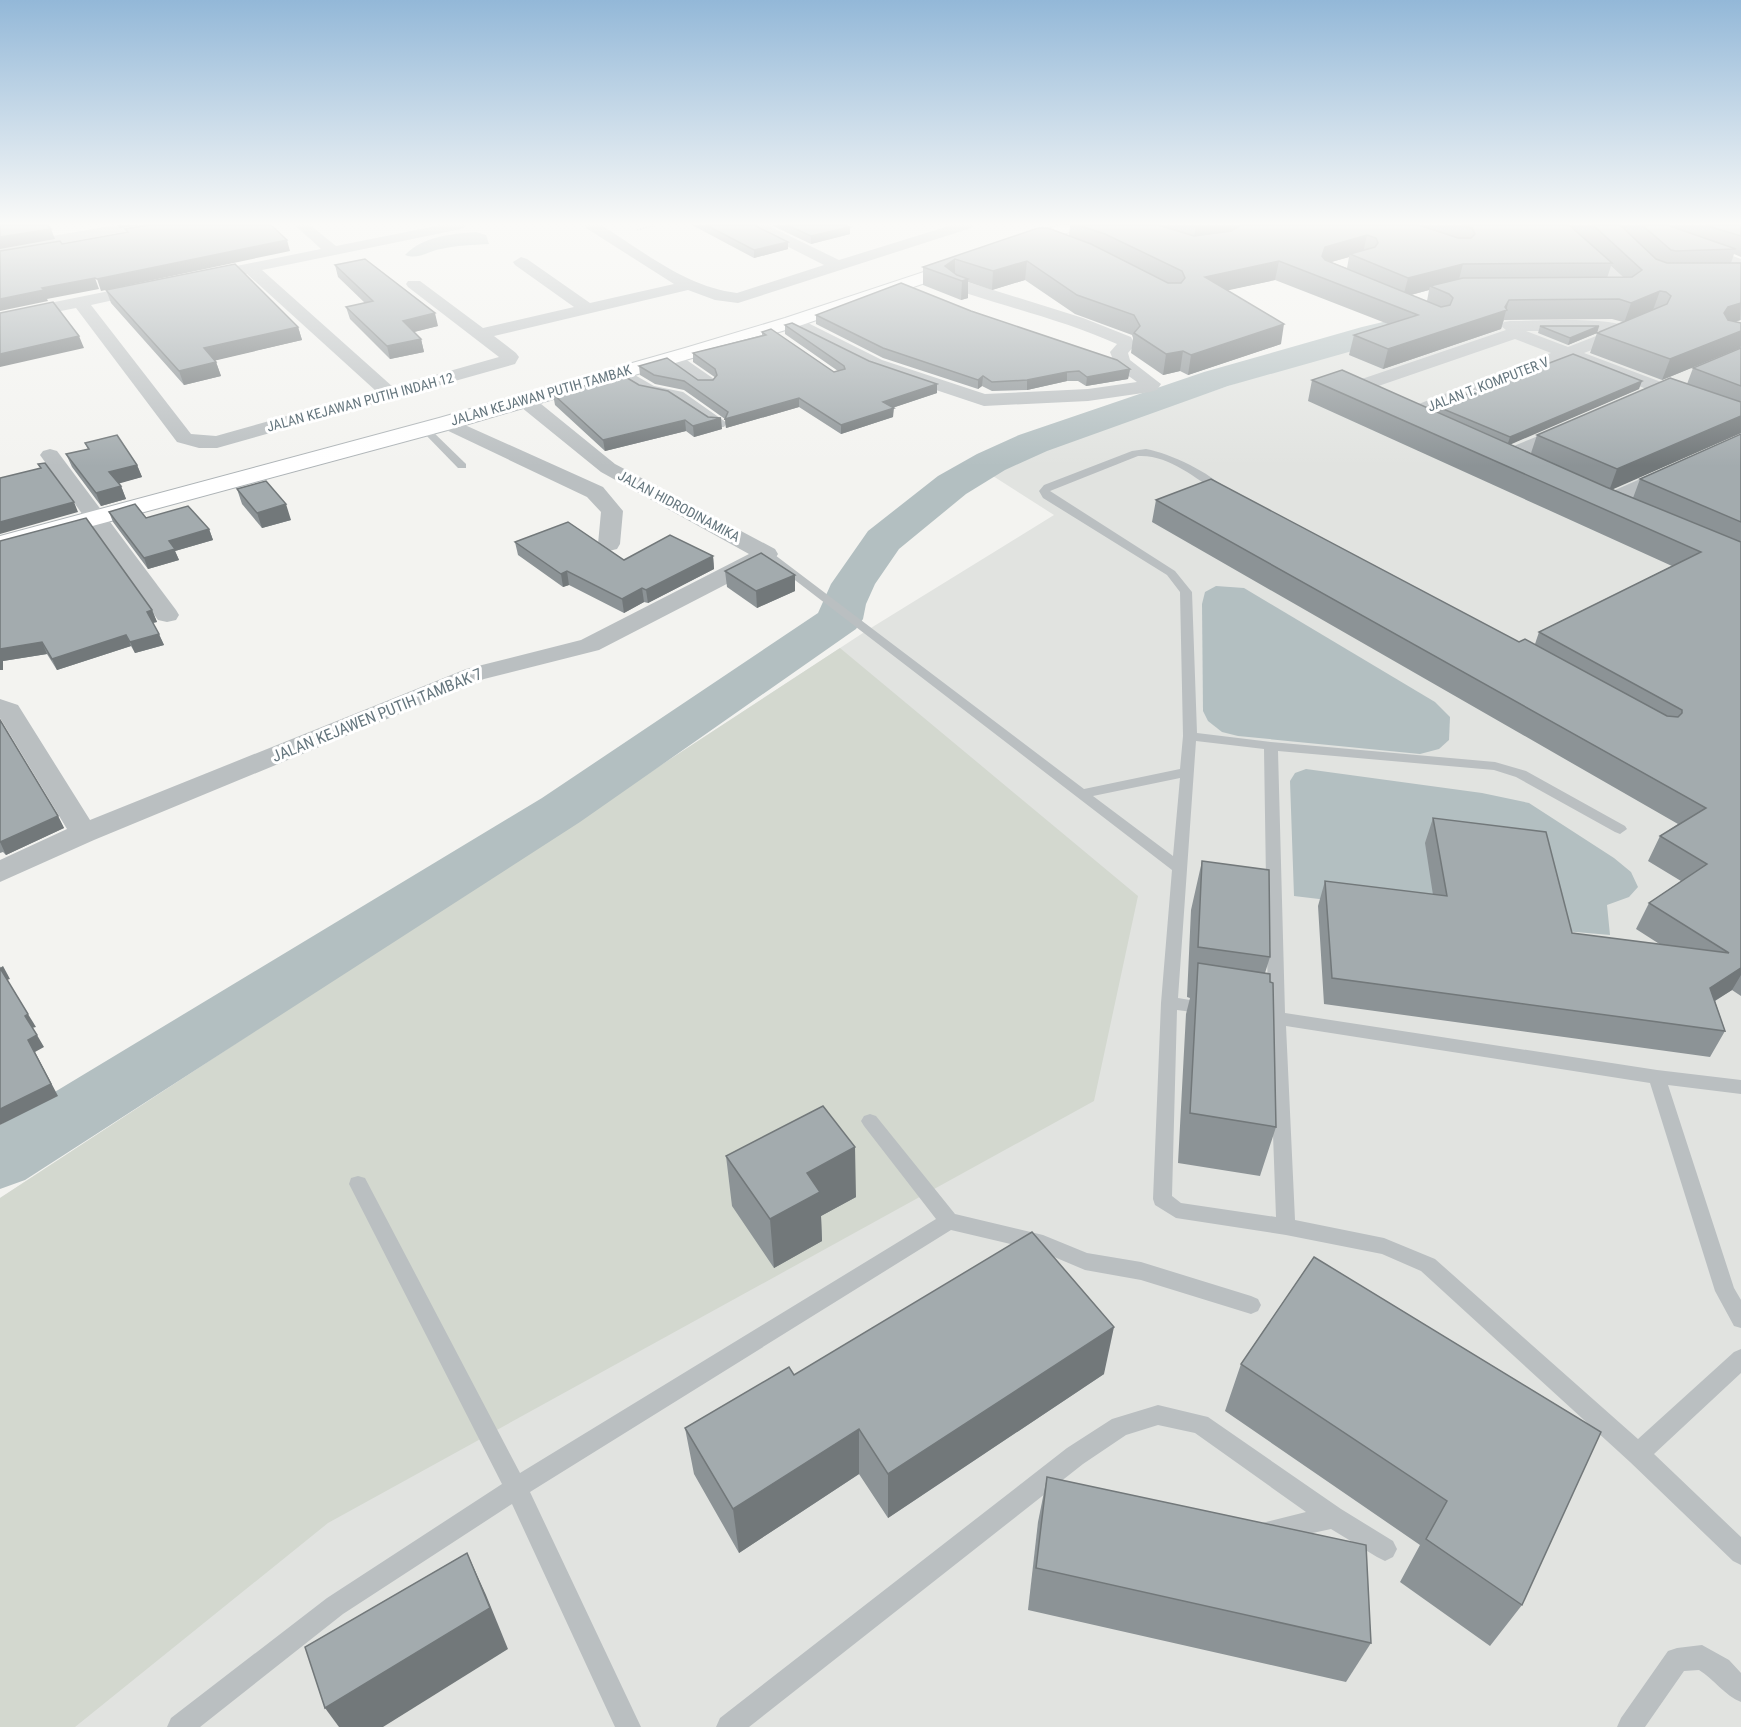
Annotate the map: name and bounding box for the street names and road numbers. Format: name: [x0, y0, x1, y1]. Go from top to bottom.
street label: JALAN T. KOMPUTER V: [1425, 353, 1551, 415]
street label: JALAN KEJAWAN PUTIH TAMBAK: [449, 361, 634, 429]
street label: JALAN KEJAWAN PUTIH INDAH 12: [265, 369, 455, 435]
street label: JALAN HIDRODINAMIKA: [615, 467, 743, 545]
street label: JALAN KEJAWEN PUTIH TAMBAK 7: [269, 664, 485, 766]

